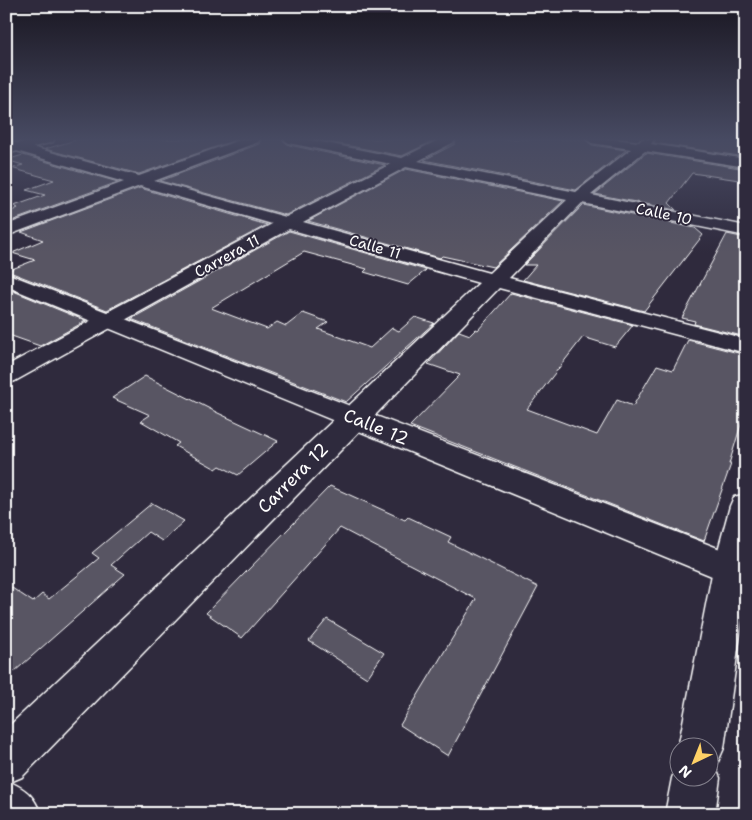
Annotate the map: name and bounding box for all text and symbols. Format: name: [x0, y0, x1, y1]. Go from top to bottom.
street label: Calle 10: [634, 198, 694, 230]
street label: Carrera 11: [191, 230, 263, 282]
street label: Calle 11: [347, 230, 403, 264]
street label: Calle 12: [340, 403, 412, 451]
street label: Carrera 12: [252, 437, 334, 519]
north arrow: [670, 738, 720, 788]
text: N: [675, 761, 695, 782]

